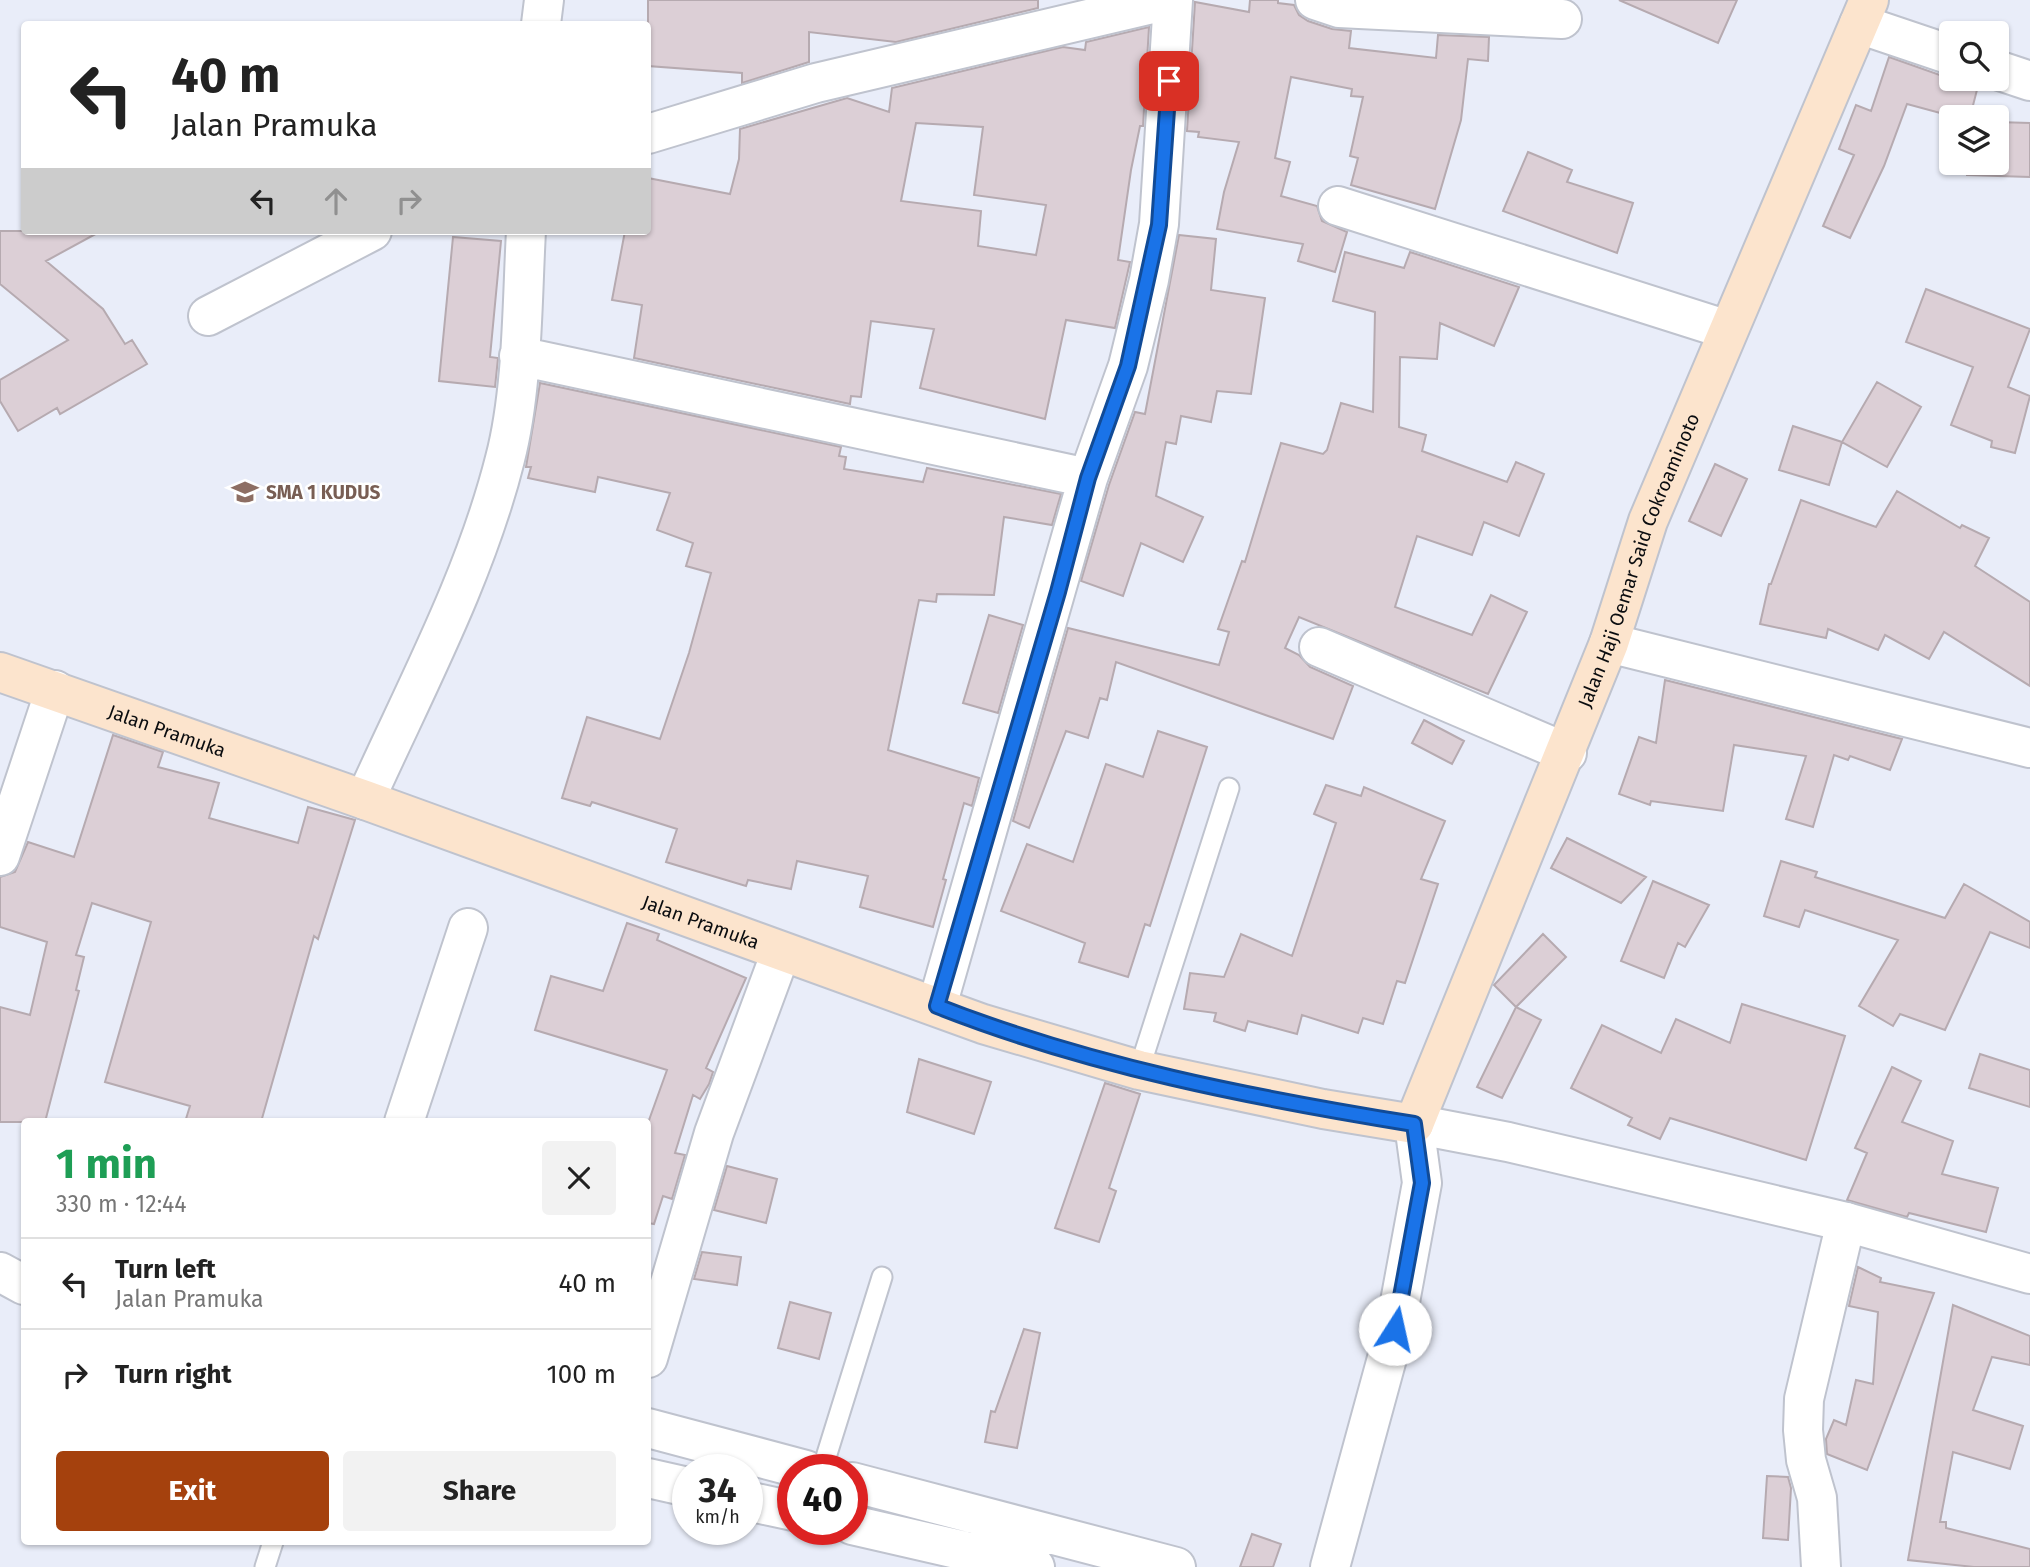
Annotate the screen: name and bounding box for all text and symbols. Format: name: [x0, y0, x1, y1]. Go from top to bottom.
map controls: [1939, 21, 2009, 175]
button: search: [1939, 21, 2009, 91]
text: 40 m: [171, 46, 280, 105]
icon: left: [56, 49, 147, 140]
pin: [1139, 51, 1199, 111]
icon: arrive: [1150, 62, 1188, 100]
button: layers: [1939, 105, 2009, 175]
text: Jalan Pramuka: [171, 106, 378, 144]
icon: left: [244, 182, 282, 220]
icon: ahead: [317, 182, 355, 220]
icon: right: [390, 182, 428, 220]
street label: Jalan Haji Oemar Said Cokroaminoto: [1573, 410, 1704, 711]
school or university icon: SMA 1 KUDUS: [230, 477, 260, 507]
place label: SMA 1 KUDUS: [266, 481, 380, 504]
street label: Jalan Pramuka: [105, 699, 229, 762]
street label: Jalan Pramuka: [639, 890, 762, 953]
text: 1 min: [56, 1139, 157, 1189]
button: close: [542, 1141, 616, 1215]
text: 330 m · 12:44: [56, 1190, 187, 1218]
text: Turn left: [115, 1254, 216, 1285]
icon: left: [56, 1265, 94, 1303]
text: 40 m: [558, 1268, 616, 1299]
text: Jalan Pramuka: [115, 1285, 264, 1313]
position arrow: [1358, 1292, 1432, 1366]
icon: right: [56, 1356, 94, 1394]
text: Turn right: [115, 1359, 232, 1390]
text: 100 m: [547, 1359, 616, 1390]
button: Exit: [56, 1451, 329, 1531]
button: Share: [343, 1451, 616, 1531]
speed limit sign: 40: [777, 1454, 868, 1545]
text: 34: [699, 1469, 736, 1511]
text: km/h: [695, 1506, 740, 1528]

